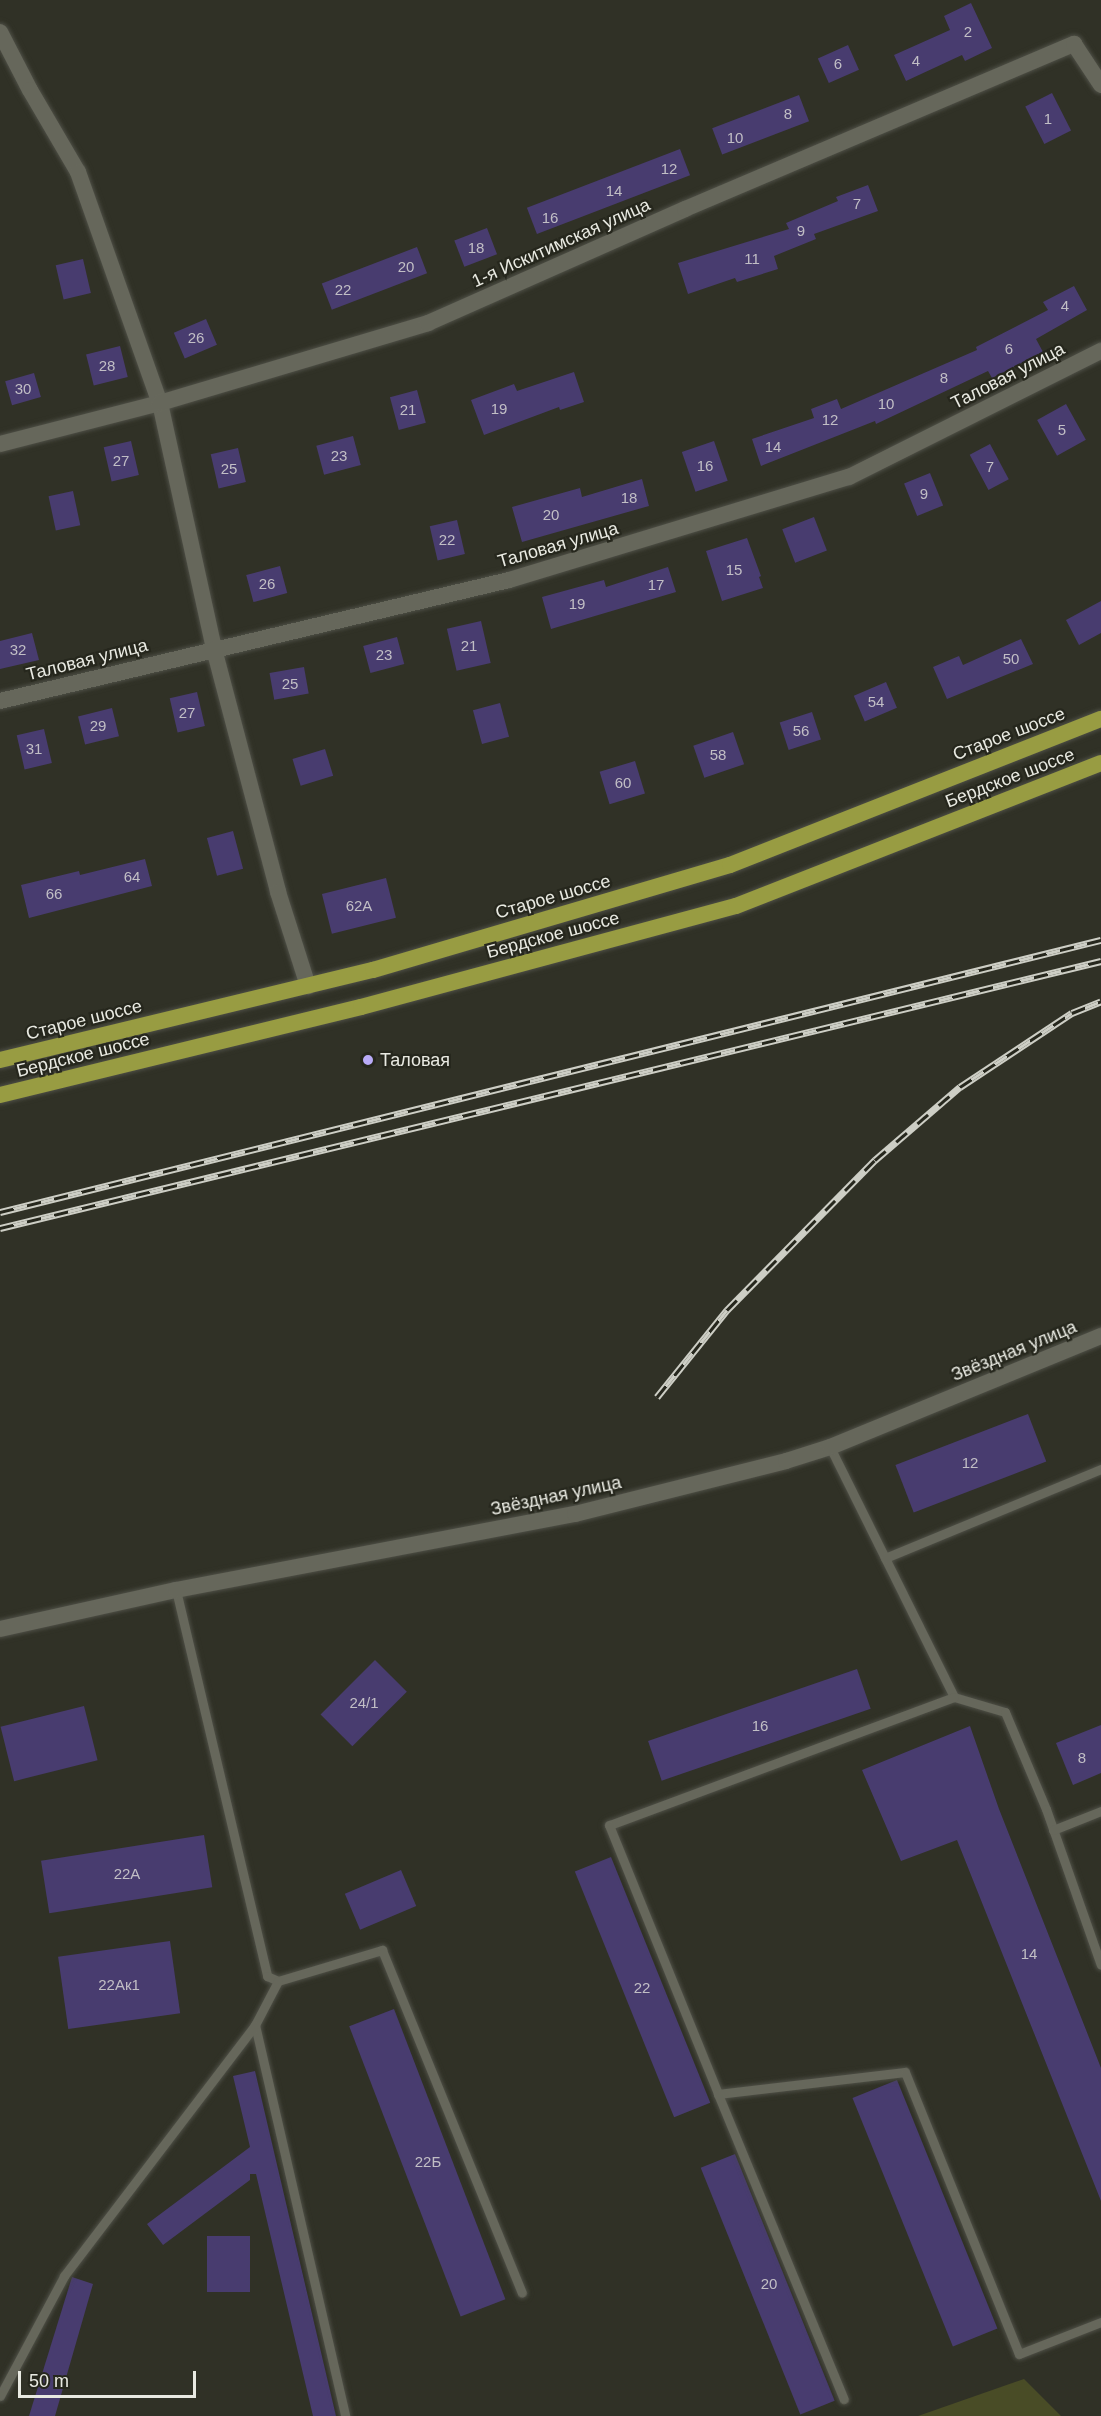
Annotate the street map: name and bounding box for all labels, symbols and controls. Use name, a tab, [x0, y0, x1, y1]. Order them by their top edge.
house number: 2	[964, 23, 972, 41]
house number: 4	[912, 52, 920, 70]
house number: 6	[834, 55, 842, 73]
house number: 8	[784, 105, 792, 123]
house number: 1	[1044, 110, 1052, 128]
house number: 10	[727, 129, 743, 147]
house number: 12	[661, 160, 677, 178]
house number: 14	[606, 182, 622, 200]
street label: 1-я Искитимская улица	[469, 194, 653, 292]
house number: 7	[853, 195, 861, 213]
house number: 16	[542, 209, 558, 227]
house number: 9	[797, 222, 805, 240]
house number: 18	[468, 239, 484, 257]
house number: 11	[744, 250, 760, 268]
house number: 20	[398, 258, 414, 276]
house number: 22	[335, 281, 351, 299]
house number: 4	[1061, 297, 1069, 315]
house number: 26	[188, 329, 204, 347]
street label: Таловая улица	[948, 338, 1068, 414]
house number: 6	[1005, 340, 1013, 358]
house number: 28	[99, 357, 115, 375]
house number: 8	[940, 369, 948, 387]
house number: 30	[15, 380, 31, 398]
house number: 10	[878, 395, 894, 413]
house number: 19	[491, 400, 507, 418]
house number: 21	[400, 401, 416, 419]
house number: 12	[822, 411, 838, 429]
house number: 5	[1058, 421, 1066, 439]
house number: 14	[765, 438, 781, 456]
house number: 23	[331, 447, 347, 465]
house number: 27	[113, 452, 129, 470]
house number: 16	[697, 457, 713, 475]
house number: 7	[986, 458, 994, 476]
house number: 25	[221, 460, 237, 478]
house number: 9	[920, 485, 928, 503]
house number: 18	[621, 489, 637, 507]
house number: 20	[543, 506, 559, 524]
street label: Таловая улица	[495, 517, 621, 573]
house number: 22	[439, 531, 455, 549]
house number: 15	[726, 561, 742, 579]
house number: 26	[259, 575, 275, 593]
house number: 17	[648, 576, 664, 594]
house number: 19	[569, 595, 585, 613]
street label: Таловая улица	[24, 634, 150, 686]
house number: 21	[461, 637, 477, 655]
house number: 32	[10, 641, 26, 659]
house number: 23	[376, 646, 392, 664]
house number: 50	[1003, 650, 1019, 668]
house number: 25	[282, 675, 298, 693]
house number: 54	[868, 693, 884, 711]
street label: Старое шоссе	[950, 703, 1068, 765]
house number: 27	[179, 704, 195, 722]
house number: 29	[90, 717, 106, 735]
house number: 56	[793, 722, 809, 740]
house number: 31	[26, 740, 42, 758]
street label: Бердское шоссе	[942, 743, 1078, 813]
house number: 58	[710, 746, 726, 764]
house number: 60	[615, 774, 631, 792]
house number: 64	[124, 868, 140, 886]
street label: Старое шоссе	[493, 870, 613, 924]
house number: 66	[46, 885, 62, 903]
house number: 62А	[346, 897, 372, 915]
street label: Бердское шоссе	[484, 907, 622, 963]
street label: Старое шоссе	[24, 995, 144, 1045]
street label: Бердское шоссе	[14, 1028, 152, 1082]
place label: Таловая	[380, 1049, 450, 1071]
marker: Таловая	[361, 1053, 375, 1067]
street label: Звёздная улица	[948, 1316, 1080, 1386]
house number: 12	[962, 1454, 978, 1472]
street label: Звёздная улица	[489, 1472, 623, 1520]
house number: 24/1	[349, 1694, 379, 1712]
house number: 16	[752, 1717, 768, 1735]
house number: 8	[1078, 1749, 1086, 1767]
house number: 22А	[114, 1865, 140, 1883]
house number: 14	[1021, 1945, 1037, 1963]
house number: 22Ак1	[98, 1976, 140, 1994]
house number: 22	[634, 1979, 650, 1997]
house number: 22Б	[415, 2153, 441, 2171]
house number: 20	[761, 2275, 777, 2293]
scale bar	[21, 2359, 200, 2397]
text: 50 m	[29, 2371, 69, 2391]

